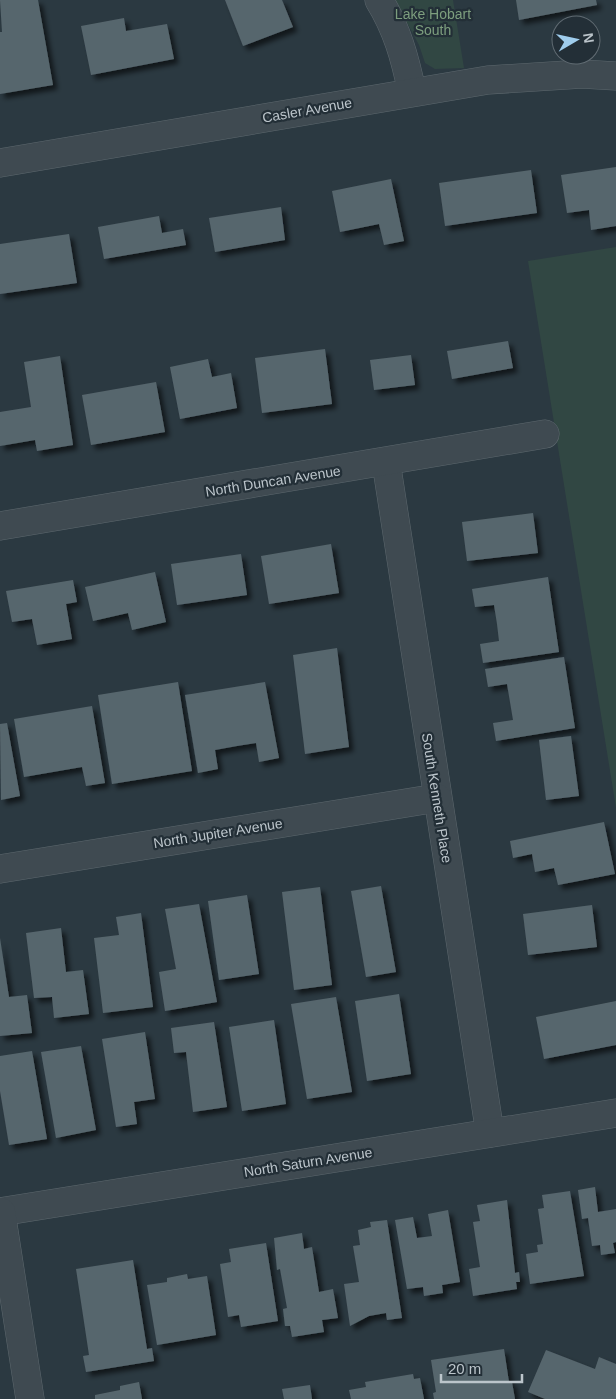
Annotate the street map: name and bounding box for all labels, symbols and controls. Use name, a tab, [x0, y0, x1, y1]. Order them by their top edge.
park label: Lake Hobart South	[395, 6, 471, 38]
north arrow	[551, 15, 601, 65]
text: N	[580, 32, 598, 44]
street label: Casler Avenue	[261, 94, 353, 126]
street label: North Duncan Avenue	[204, 462, 342, 500]
street label: South Kenneth Place	[419, 732, 455, 864]
street label: North Jupiter Avenue	[152, 815, 284, 851]
street label: North Saturn Avenue	[243, 1144, 374, 1180]
scale bar	[441, 1352, 522, 1384]
text: 20 m	[448, 1360, 481, 1377]

